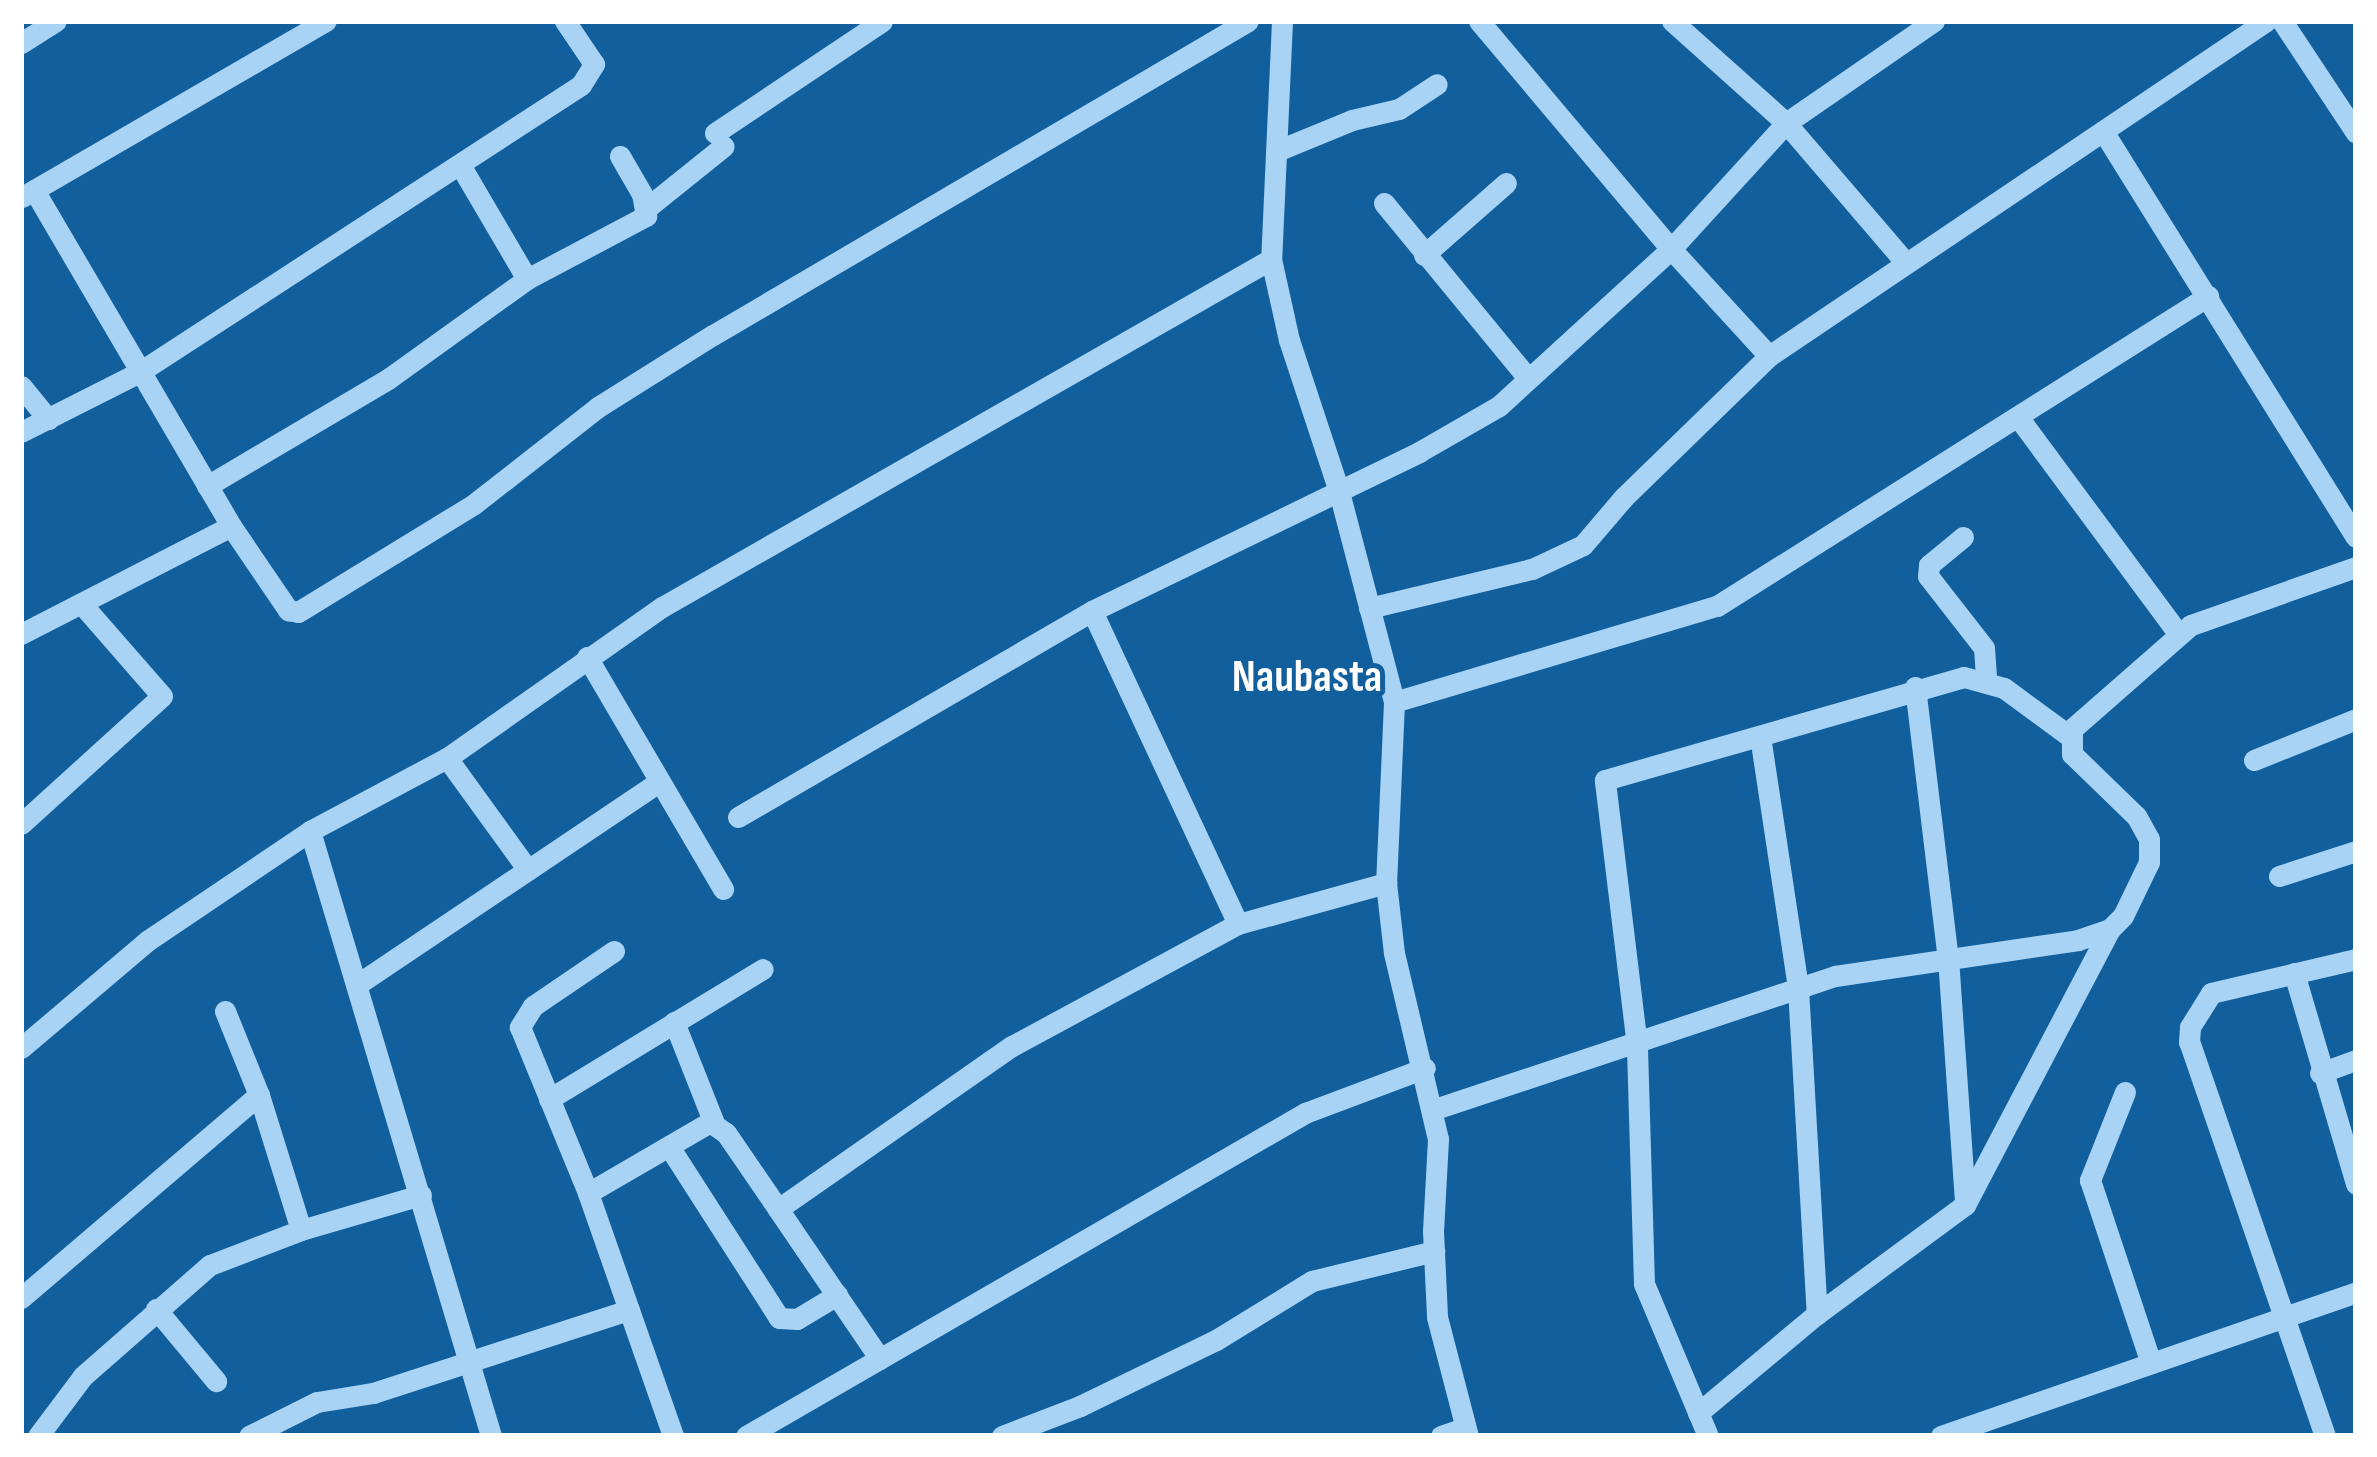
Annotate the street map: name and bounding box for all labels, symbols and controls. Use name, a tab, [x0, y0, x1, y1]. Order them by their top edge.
district label: Naubasta	[1232, 651, 1382, 705]

